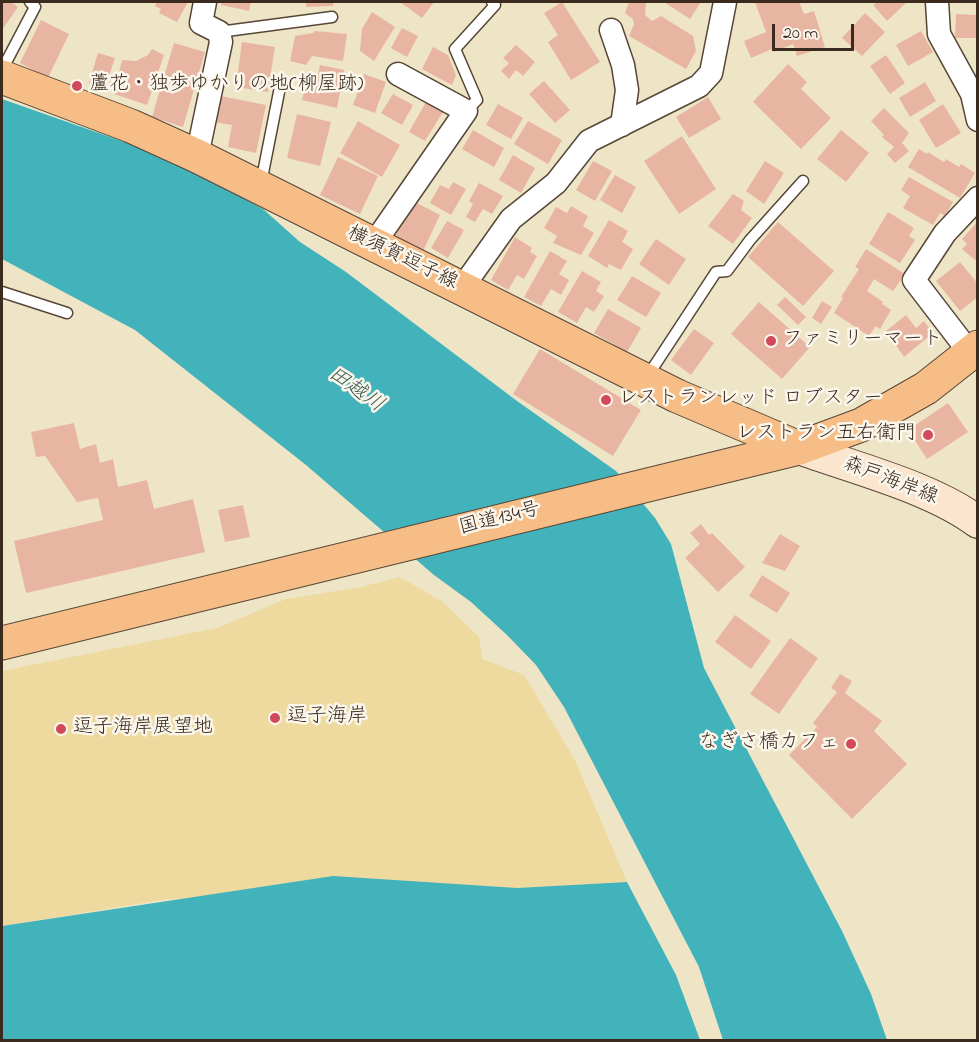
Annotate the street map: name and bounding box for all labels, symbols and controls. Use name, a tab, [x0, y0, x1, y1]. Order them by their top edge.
scale bar	[775, 12, 858, 50]
text: 20 m	[783, 21, 818, 47]
place label: 蘆花・独歩ゆかりの地(柳屋跡)	[89, 74, 363, 98]
marker: 蘆花・独歩ゆかりの地(柳屋跡)	[70, 79, 84, 93]
street label: 横須賀逗子線	[343, 222, 461, 296]
place label: ファミリーマート	[783, 329, 943, 353]
marker: ファミリーマート	[764, 334, 778, 348]
water label: 田越川	[322, 363, 388, 419]
place label: レストランレッド ロブスター	[618, 388, 883, 412]
marker: レストランレッド ロブスター	[599, 393, 613, 407]
place label: レストラン五右衛門	[736, 423, 916, 447]
marker: レストラン五右衛門	[921, 428, 935, 442]
street label: 森戸海岸線	[839, 453, 941, 511]
street label: 国道134号	[457, 498, 543, 542]
place label: 逗子海岸	[287, 706, 367, 730]
marker: 逗子海岸	[268, 711, 282, 725]
place label: 逗子海岸展望地	[73, 717, 213, 741]
marker: 逗子海岸展望地	[54, 722, 68, 736]
place label: なぎさ橋カフェ	[699, 732, 839, 756]
marker: なぎさ橋カフェ	[844, 737, 858, 751]

